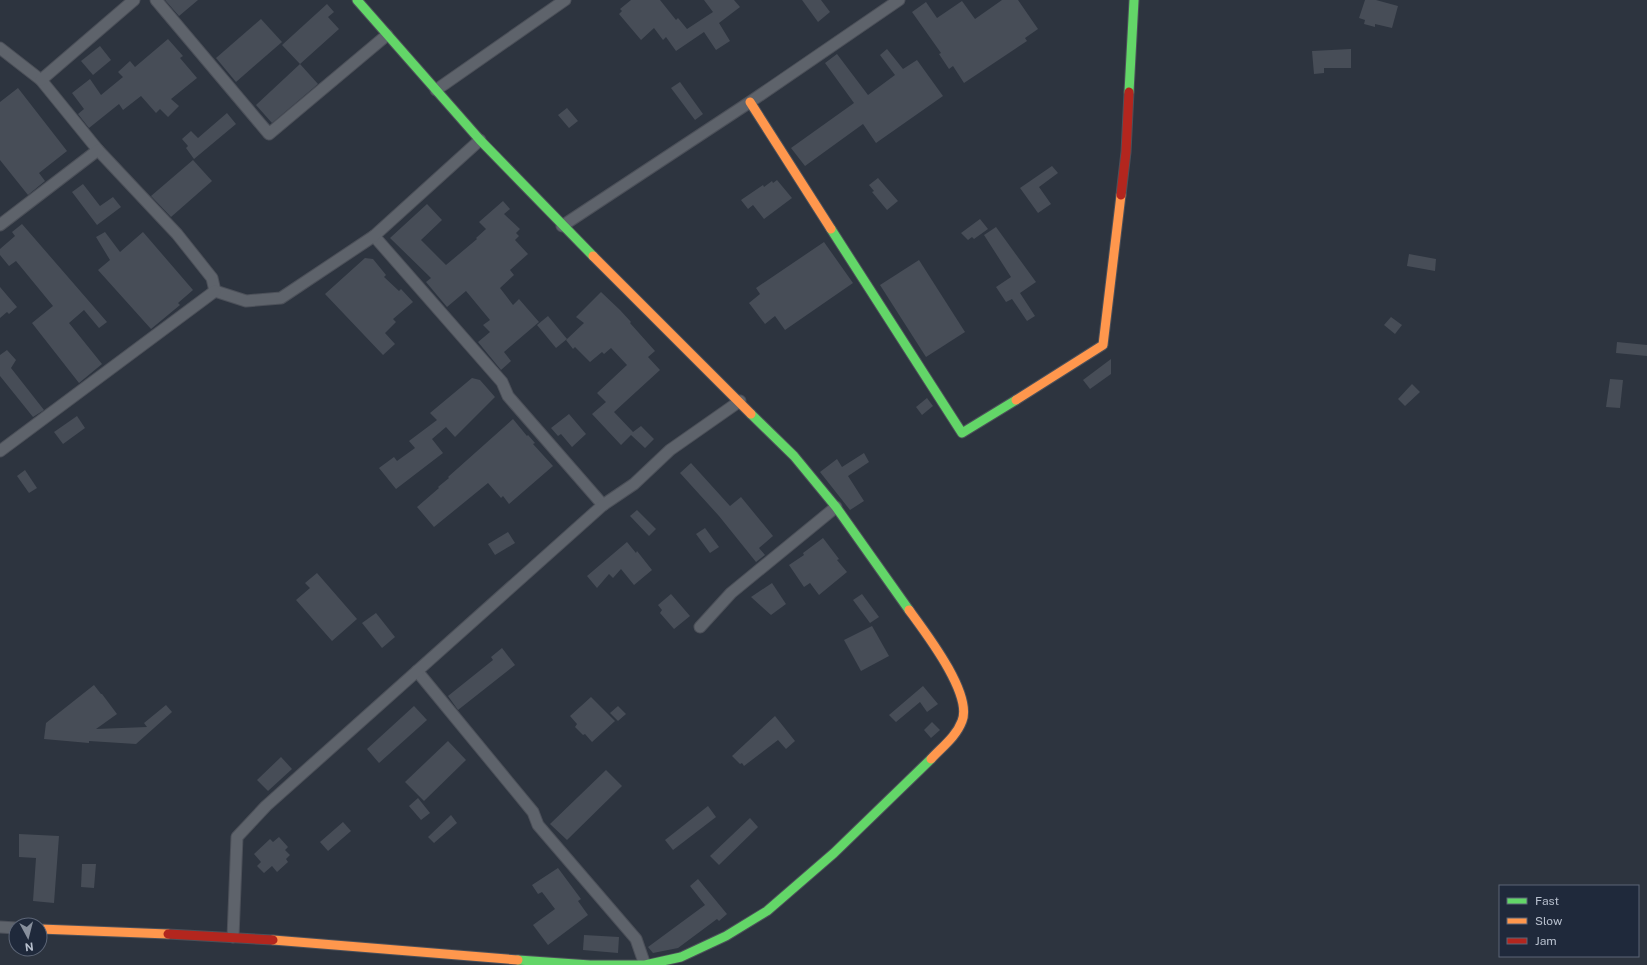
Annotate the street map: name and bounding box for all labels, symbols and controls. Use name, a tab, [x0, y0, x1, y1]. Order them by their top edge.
legend	[1499, 885, 1639, 957]
text: Fast	[1535, 894, 1560, 908]
text: Slow	[1535, 914, 1563, 928]
north arrow	[8, 917, 48, 957]
text: Jam	[1535, 934, 1557, 948]
text: N	[24, 940, 34, 953]

